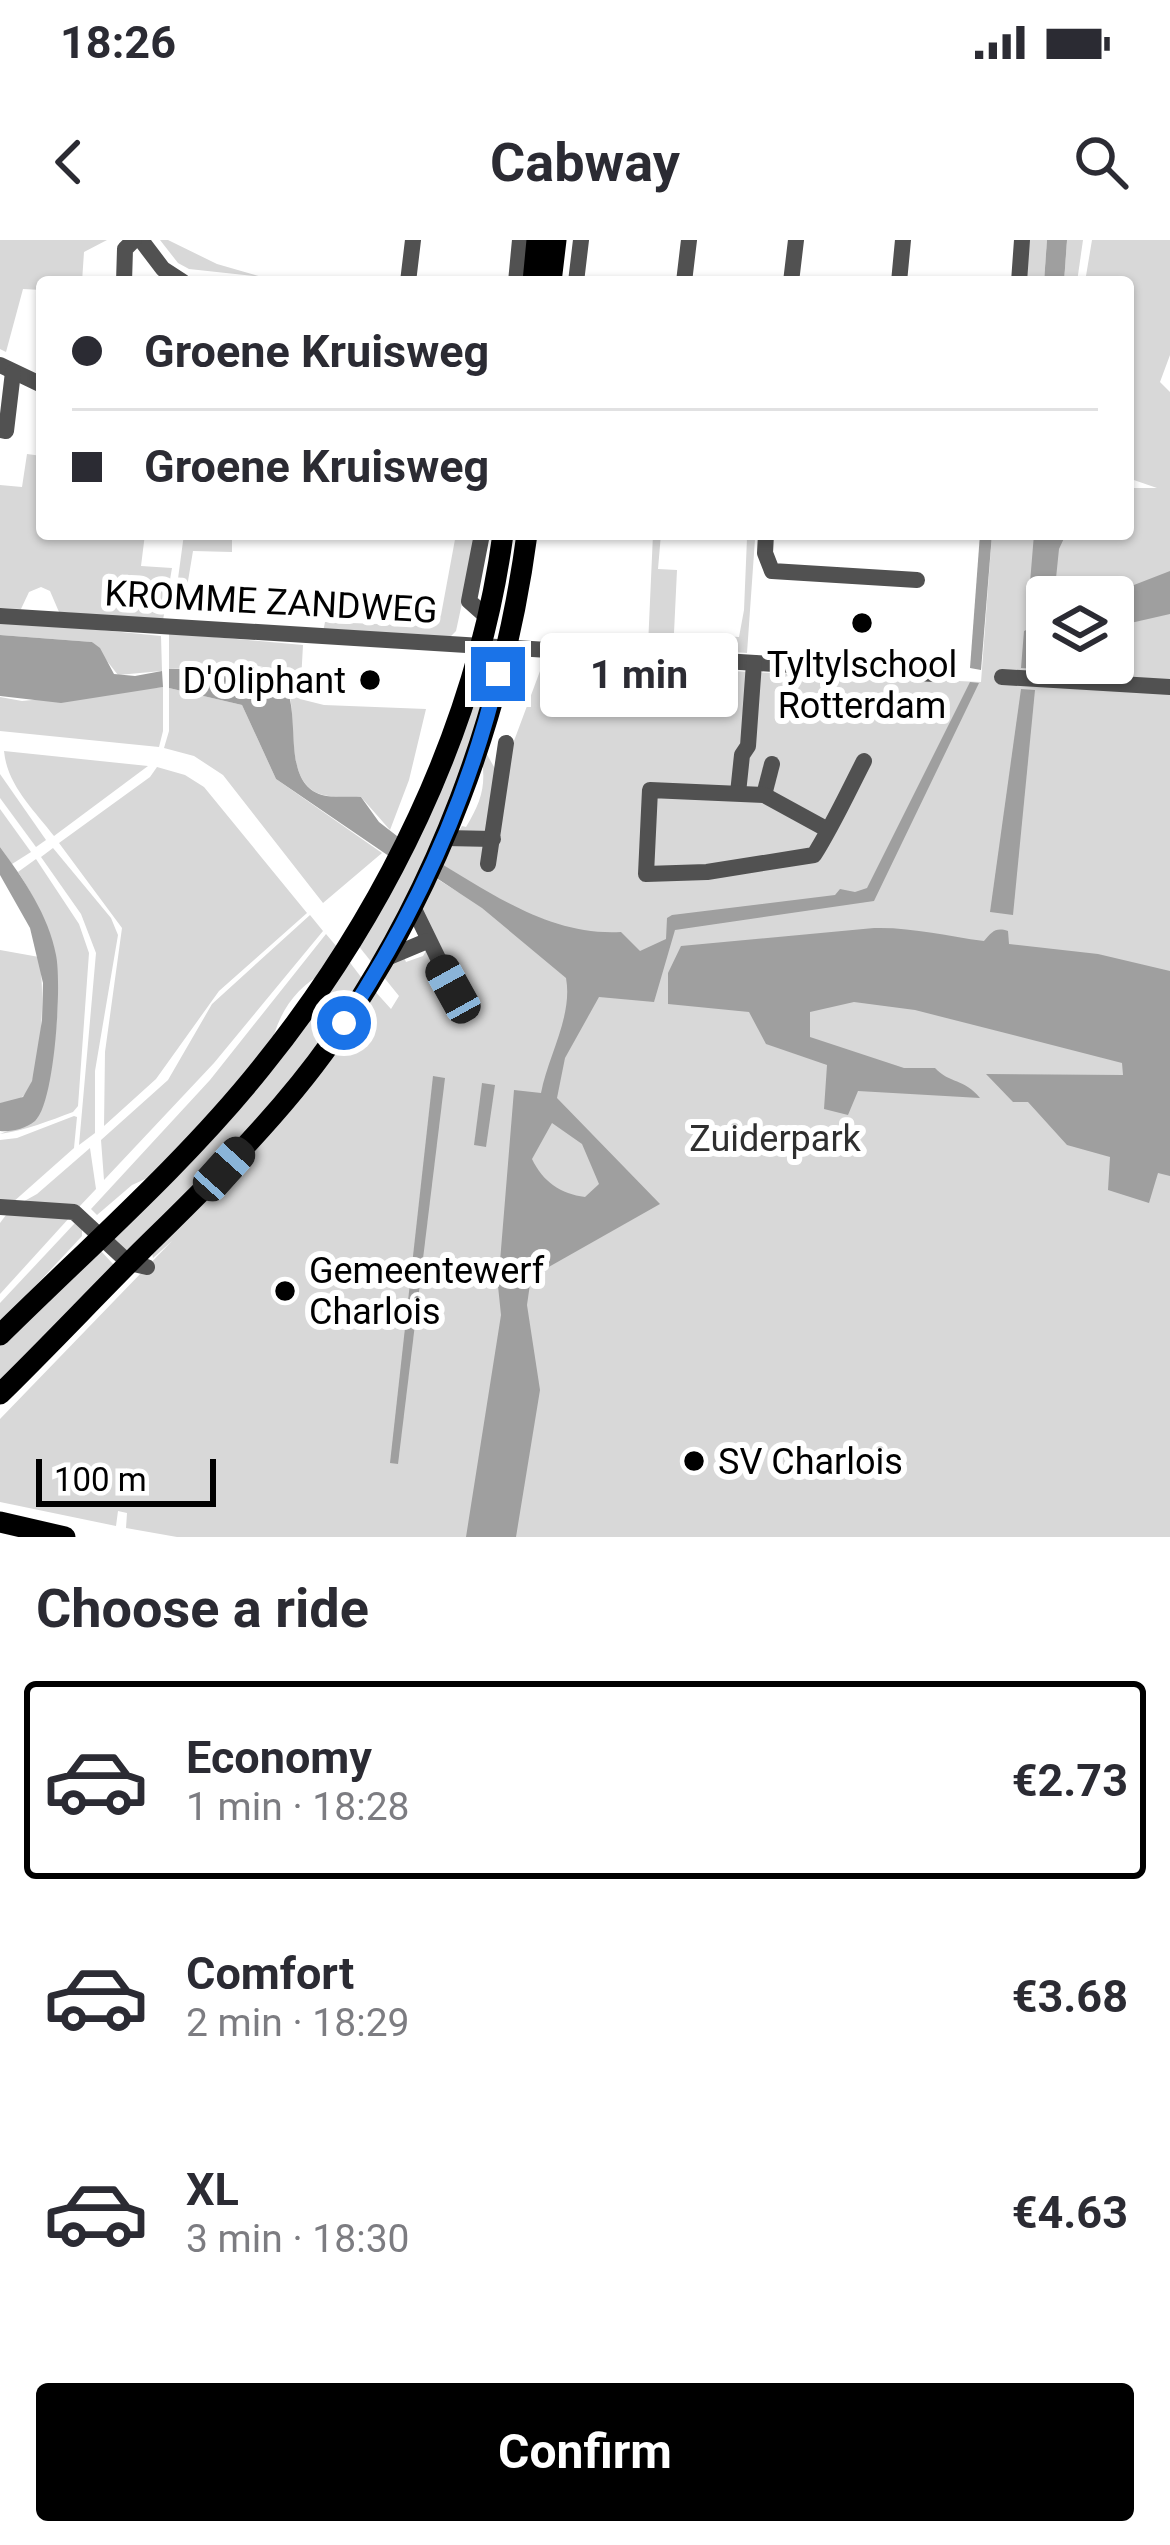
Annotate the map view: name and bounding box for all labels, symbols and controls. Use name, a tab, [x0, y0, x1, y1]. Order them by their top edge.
text: 18:26	[60, 16, 176, 69]
icon: back	[36, 129, 102, 195]
icon: search	[1068, 129, 1134, 195]
text: Cabway	[490, 131, 680, 194]
text: Groene Kruisweg	[144, 325, 489, 378]
text: Groene Kruisweg	[144, 440, 489, 493]
street label: KROMME ZANDWEG	[103, 572, 438, 632]
map controls	[1026, 576, 1134, 684]
button: layers	[1026, 576, 1134, 684]
marker: Tyltylschool Rotterdam	[849, 610, 875, 636]
callout: 1 min	[540, 632, 738, 716]
place label: Tyltylschool Rotterdam	[767, 644, 957, 727]
route end	[471, 647, 525, 701]
text: 1 min	[590, 652, 688, 698]
place label: D'Oliphant	[183, 660, 346, 702]
marker: D'Oliphant	[357, 667, 383, 693]
car	[420, 949, 486, 1029]
route start	[317, 996, 371, 1050]
park label: Zuiderpark	[689, 1118, 862, 1160]
car	[187, 1130, 261, 1208]
place label: Gemeentewerf Charlois	[309, 1250, 545, 1333]
marker: Gemeentewerf Charlois	[272, 1278, 298, 1304]
place label: SV Charlois	[718, 1441, 903, 1483]
marker: SV Charlois	[681, 1448, 707, 1474]
scale bar	[36, 1453, 216, 1506]
text: 100 m	[54, 1460, 147, 1499]
text: Choose a ride	[36, 1577, 369, 1640]
icon: car	[42, 1726, 150, 1834]
text: Economy	[186, 1731, 372, 1784]
text: €2.73	[1012, 1754, 1128, 1807]
text: 1 min · 18:28	[186, 1784, 409, 1830]
icon: car	[42, 1942, 150, 2050]
text: Comfort	[186, 1947, 354, 2000]
text: €3.68	[1012, 1970, 1128, 2023]
text: 2 min · 18:29	[186, 2000, 409, 2046]
icon: car	[42, 2158, 150, 2266]
text: XL	[186, 2163, 239, 2216]
text: €4.63	[1012, 2186, 1128, 2239]
text: 3 min · 18:30	[186, 2216, 409, 2262]
button: Confirm	[36, 2383, 1134, 2521]

